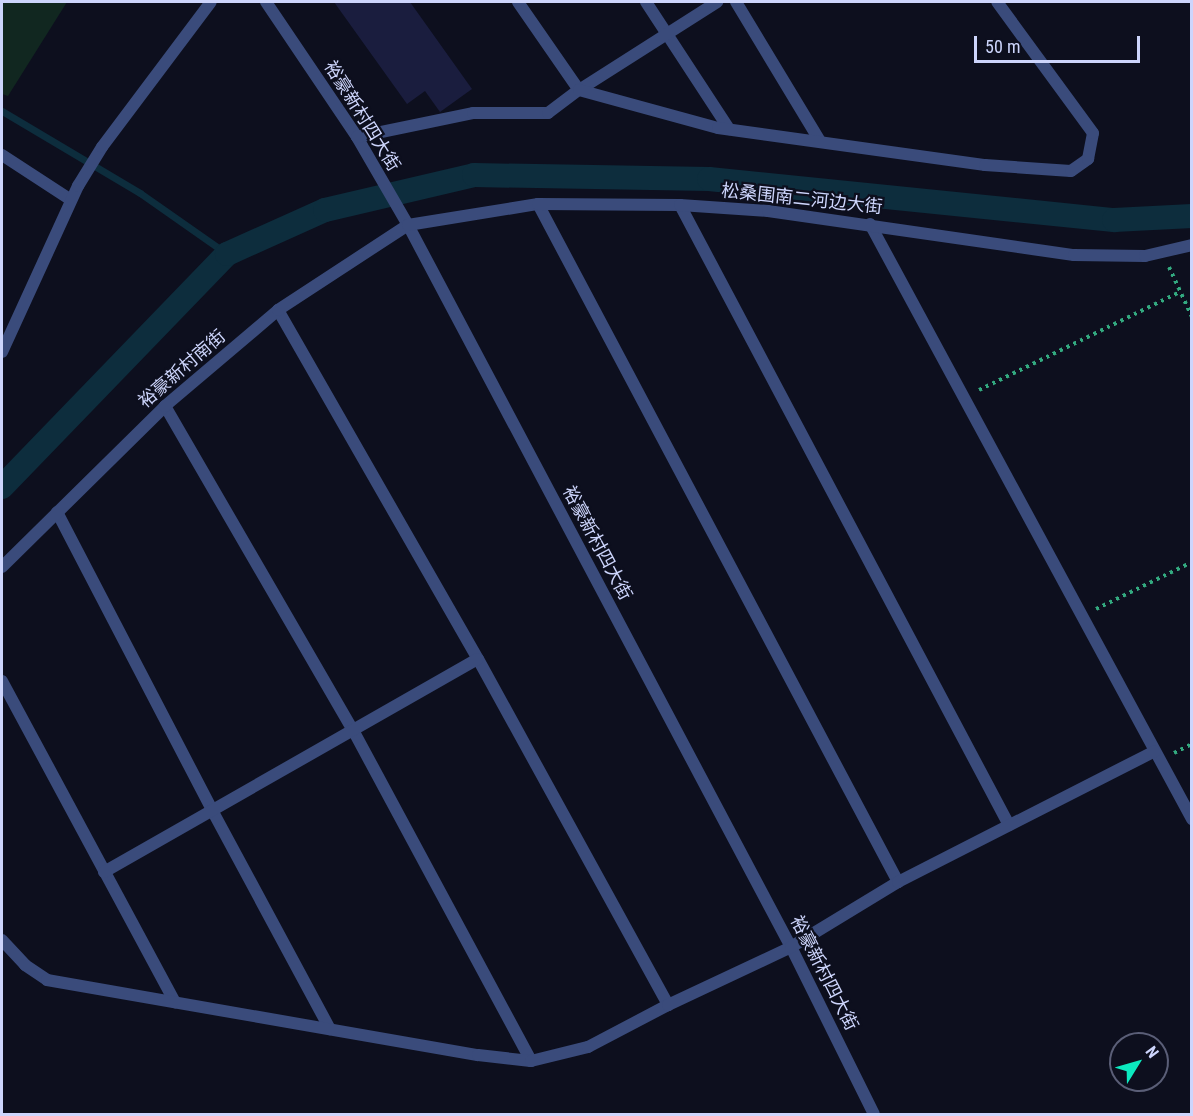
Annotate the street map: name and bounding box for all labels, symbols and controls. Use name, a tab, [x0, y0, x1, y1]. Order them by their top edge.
scale bar	[977, 24, 1144, 62]
text: 50 m	[985, 36, 1020, 57]
street label: 裕豪新村四大街	[319, 57, 405, 175]
street label: 松桑围南二河边大街	[720, 180, 884, 218]
street label: 裕豪新村南街	[134, 325, 230, 413]
street label: 裕豪新村四大街	[558, 482, 636, 604]
street label: 裕豪新村四大街	[786, 912, 862, 1034]
north arrow	[1109, 1032, 1169, 1092]
text: N	[1142, 1042, 1163, 1062]

